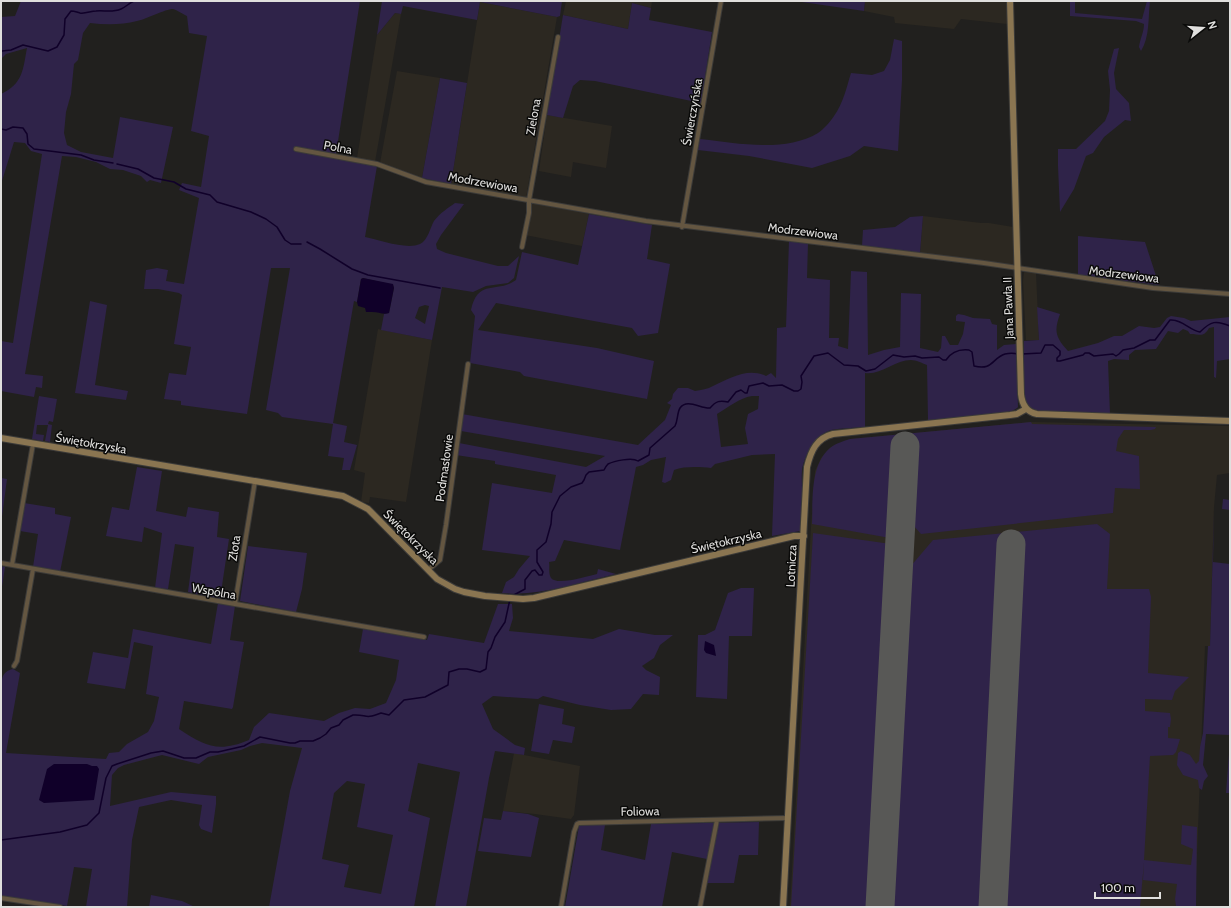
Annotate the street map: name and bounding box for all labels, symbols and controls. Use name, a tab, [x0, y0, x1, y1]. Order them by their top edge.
north arrow	[1183, 8, 1223, 48]
text: N	[1205, 19, 1220, 31]
street label: Świerczyńska	[679, 77, 705, 147]
street label: Zielona	[522, 97, 544, 137]
street label: Polna	[323, 137, 354, 157]
street label: Modrzewiowa	[447, 168, 519, 196]
street label: Modrzewiowa	[767, 219, 839, 243]
street label: Modrzewiowa	[1088, 262, 1160, 286]
street label: Jana Pawła II	[999, 277, 1017, 340]
street label: Świętokrzyska	[54, 429, 128, 457]
street label: Podmasłowie	[432, 433, 456, 503]
street label: Świętokrzyska	[380, 506, 442, 568]
street label: Świętokrzyska	[689, 526, 763, 556]
street label: Złota	[225, 534, 243, 562]
street label: Lotnicza	[782, 544, 800, 588]
street label: Wspólna	[191, 580, 237, 602]
street label: Foliowa	[621, 803, 660, 819]
scale bar	[1095, 874, 1160, 900]
text: 100 m	[1101, 880, 1135, 895]

